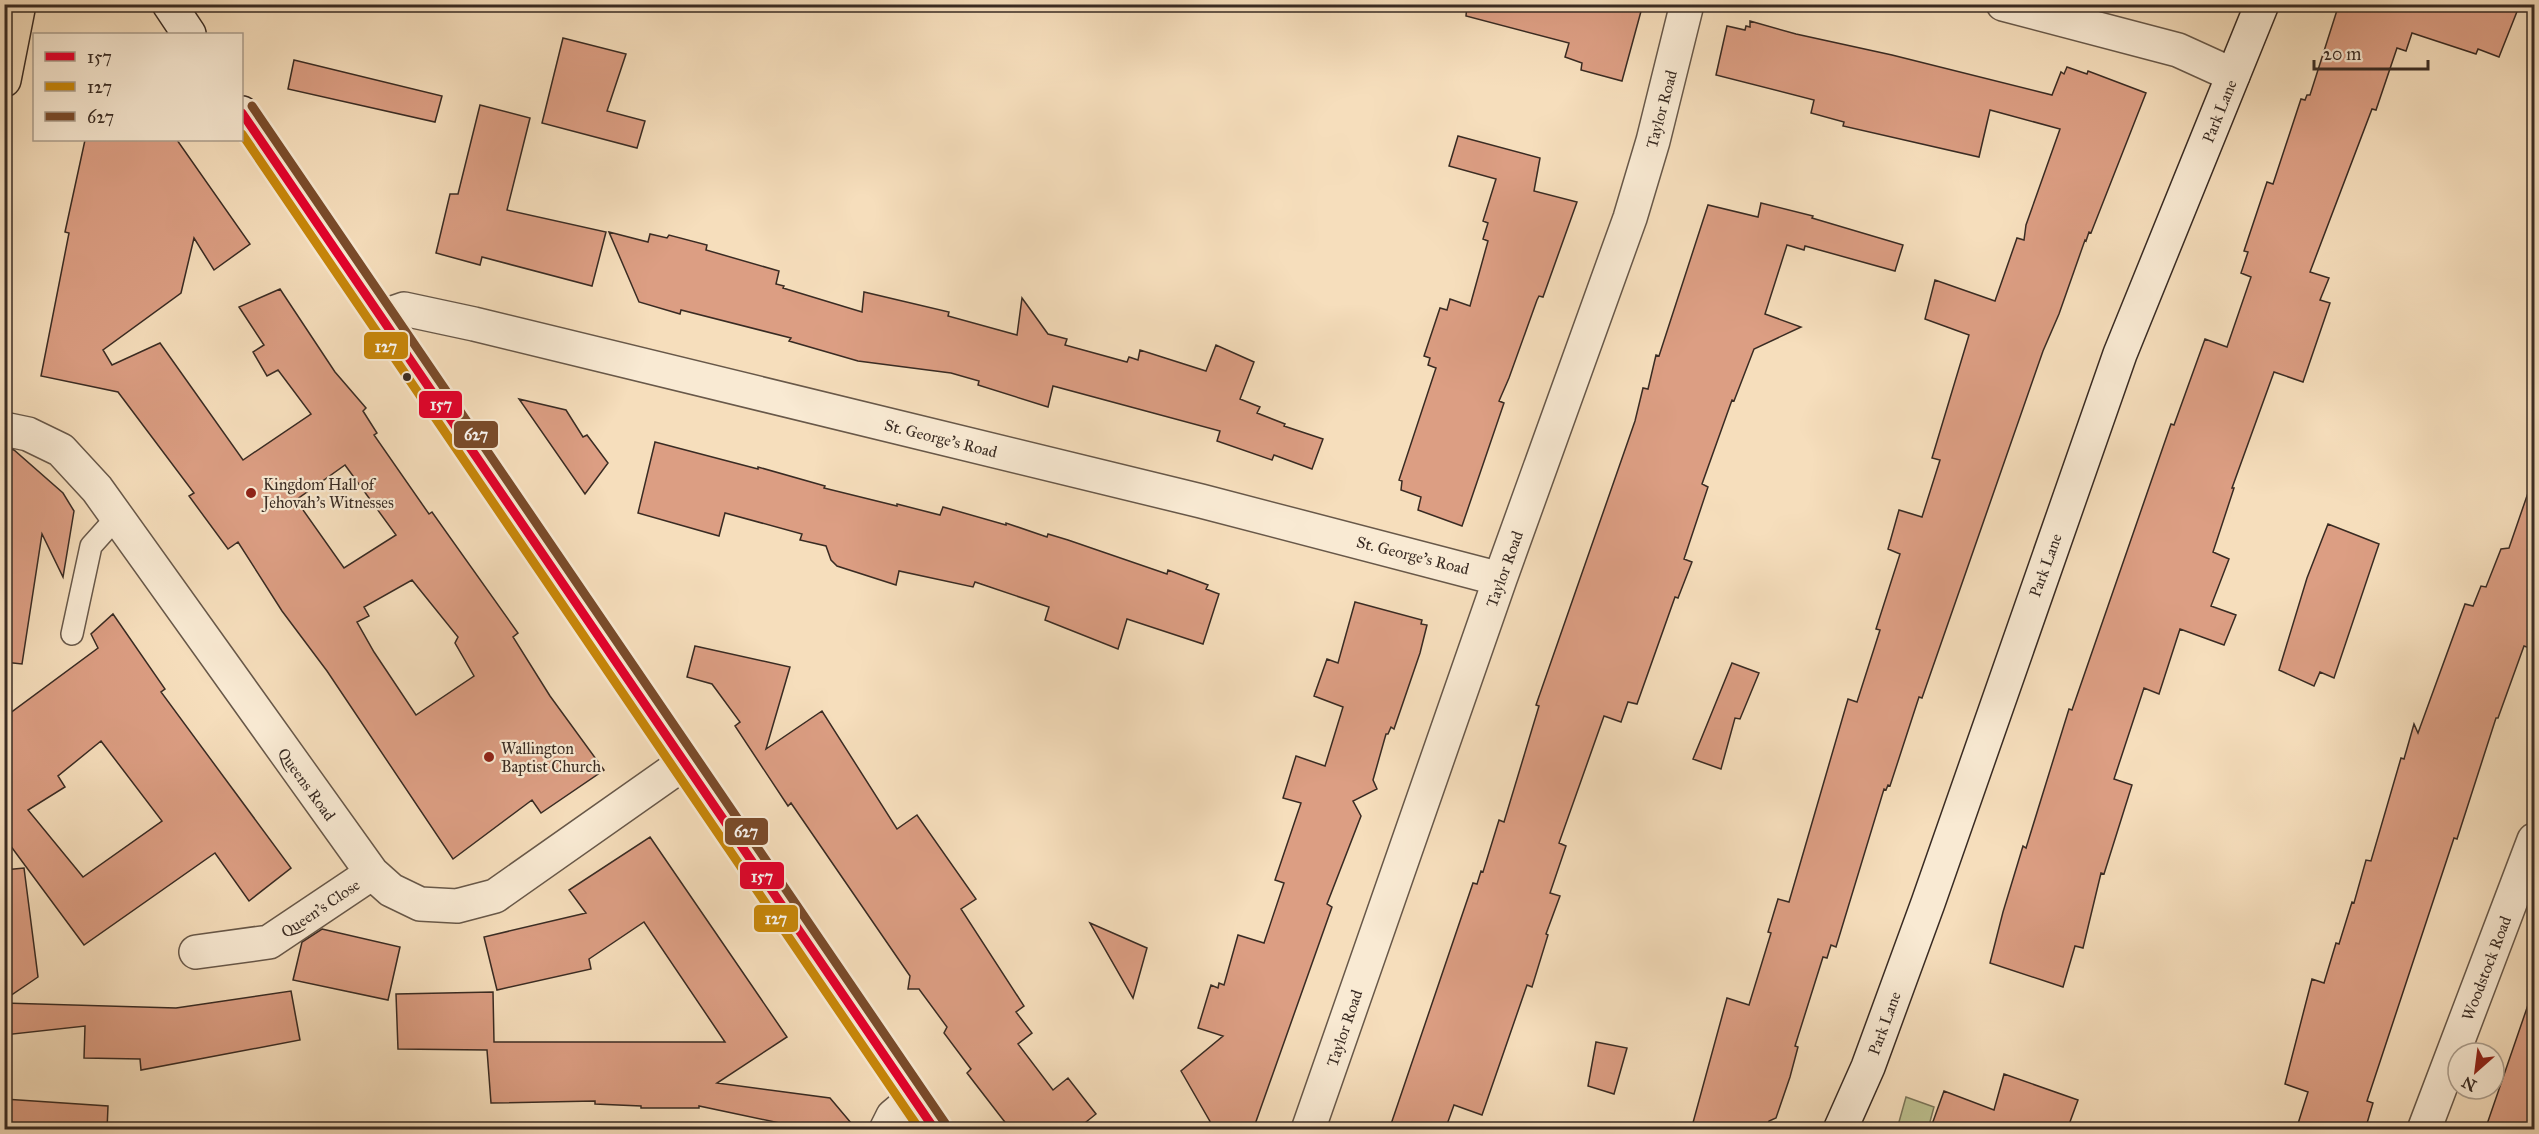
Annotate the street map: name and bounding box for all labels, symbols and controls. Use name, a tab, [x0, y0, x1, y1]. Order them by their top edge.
legend	[33, 33, 243, 141]
scale bar	[2314, 33, 2428, 71]
text: 20 m	[2323, 43, 2361, 65]
text: 157	[87, 46, 112, 68]
street label: Taylor Road	[1642, 68, 1681, 150]
text: 127	[87, 76, 112, 98]
street label: Park Lane	[2198, 77, 2241, 145]
text: 627	[87, 106, 114, 128]
line badge: 127	[363, 331, 409, 360]
text: 127	[375, 337, 398, 356]
unlabelled marker	[401, 371, 413, 383]
line badge: 157	[418, 390, 463, 419]
text: 157	[430, 395, 453, 414]
street label: St. George's Road	[882, 415, 999, 463]
line badge: 627	[453, 420, 499, 449]
text: 627	[464, 425, 489, 444]
place label: Kingdom Hall of Jehovah's Witnesses	[261, 475, 394, 513]
marker: Kingdom Hall of Jehovah's Witnesses	[244, 486, 258, 500]
street label: Taylor Road	[1482, 528, 1527, 610]
street label: Park Lane	[2025, 530, 2066, 600]
street label: St. George's Road	[1354, 532, 1471, 580]
place label: Wallington Baptist Church	[501, 739, 601, 776]
street label: Queens Road	[274, 744, 339, 824]
marker: Wallington Baptist Church	[482, 750, 496, 764]
line badge: 627	[724, 817, 769, 846]
text: 627	[734, 822, 759, 841]
line badge: 157	[739, 861, 785, 890]
text: 157	[751, 867, 774, 886]
street label: Queen's Close	[277, 875, 364, 942]
line badge: 127	[753, 904, 799, 933]
text: 127	[765, 909, 788, 928]
street label: Woodstock Road	[2458, 913, 2515, 1023]
street label: Taylor Road	[1322, 987, 1366, 1069]
street label: Park Lane	[1864, 988, 1905, 1058]
north arrow	[2446, 1041, 2506, 1101]
text: N	[2458, 1072, 2480, 1095]

